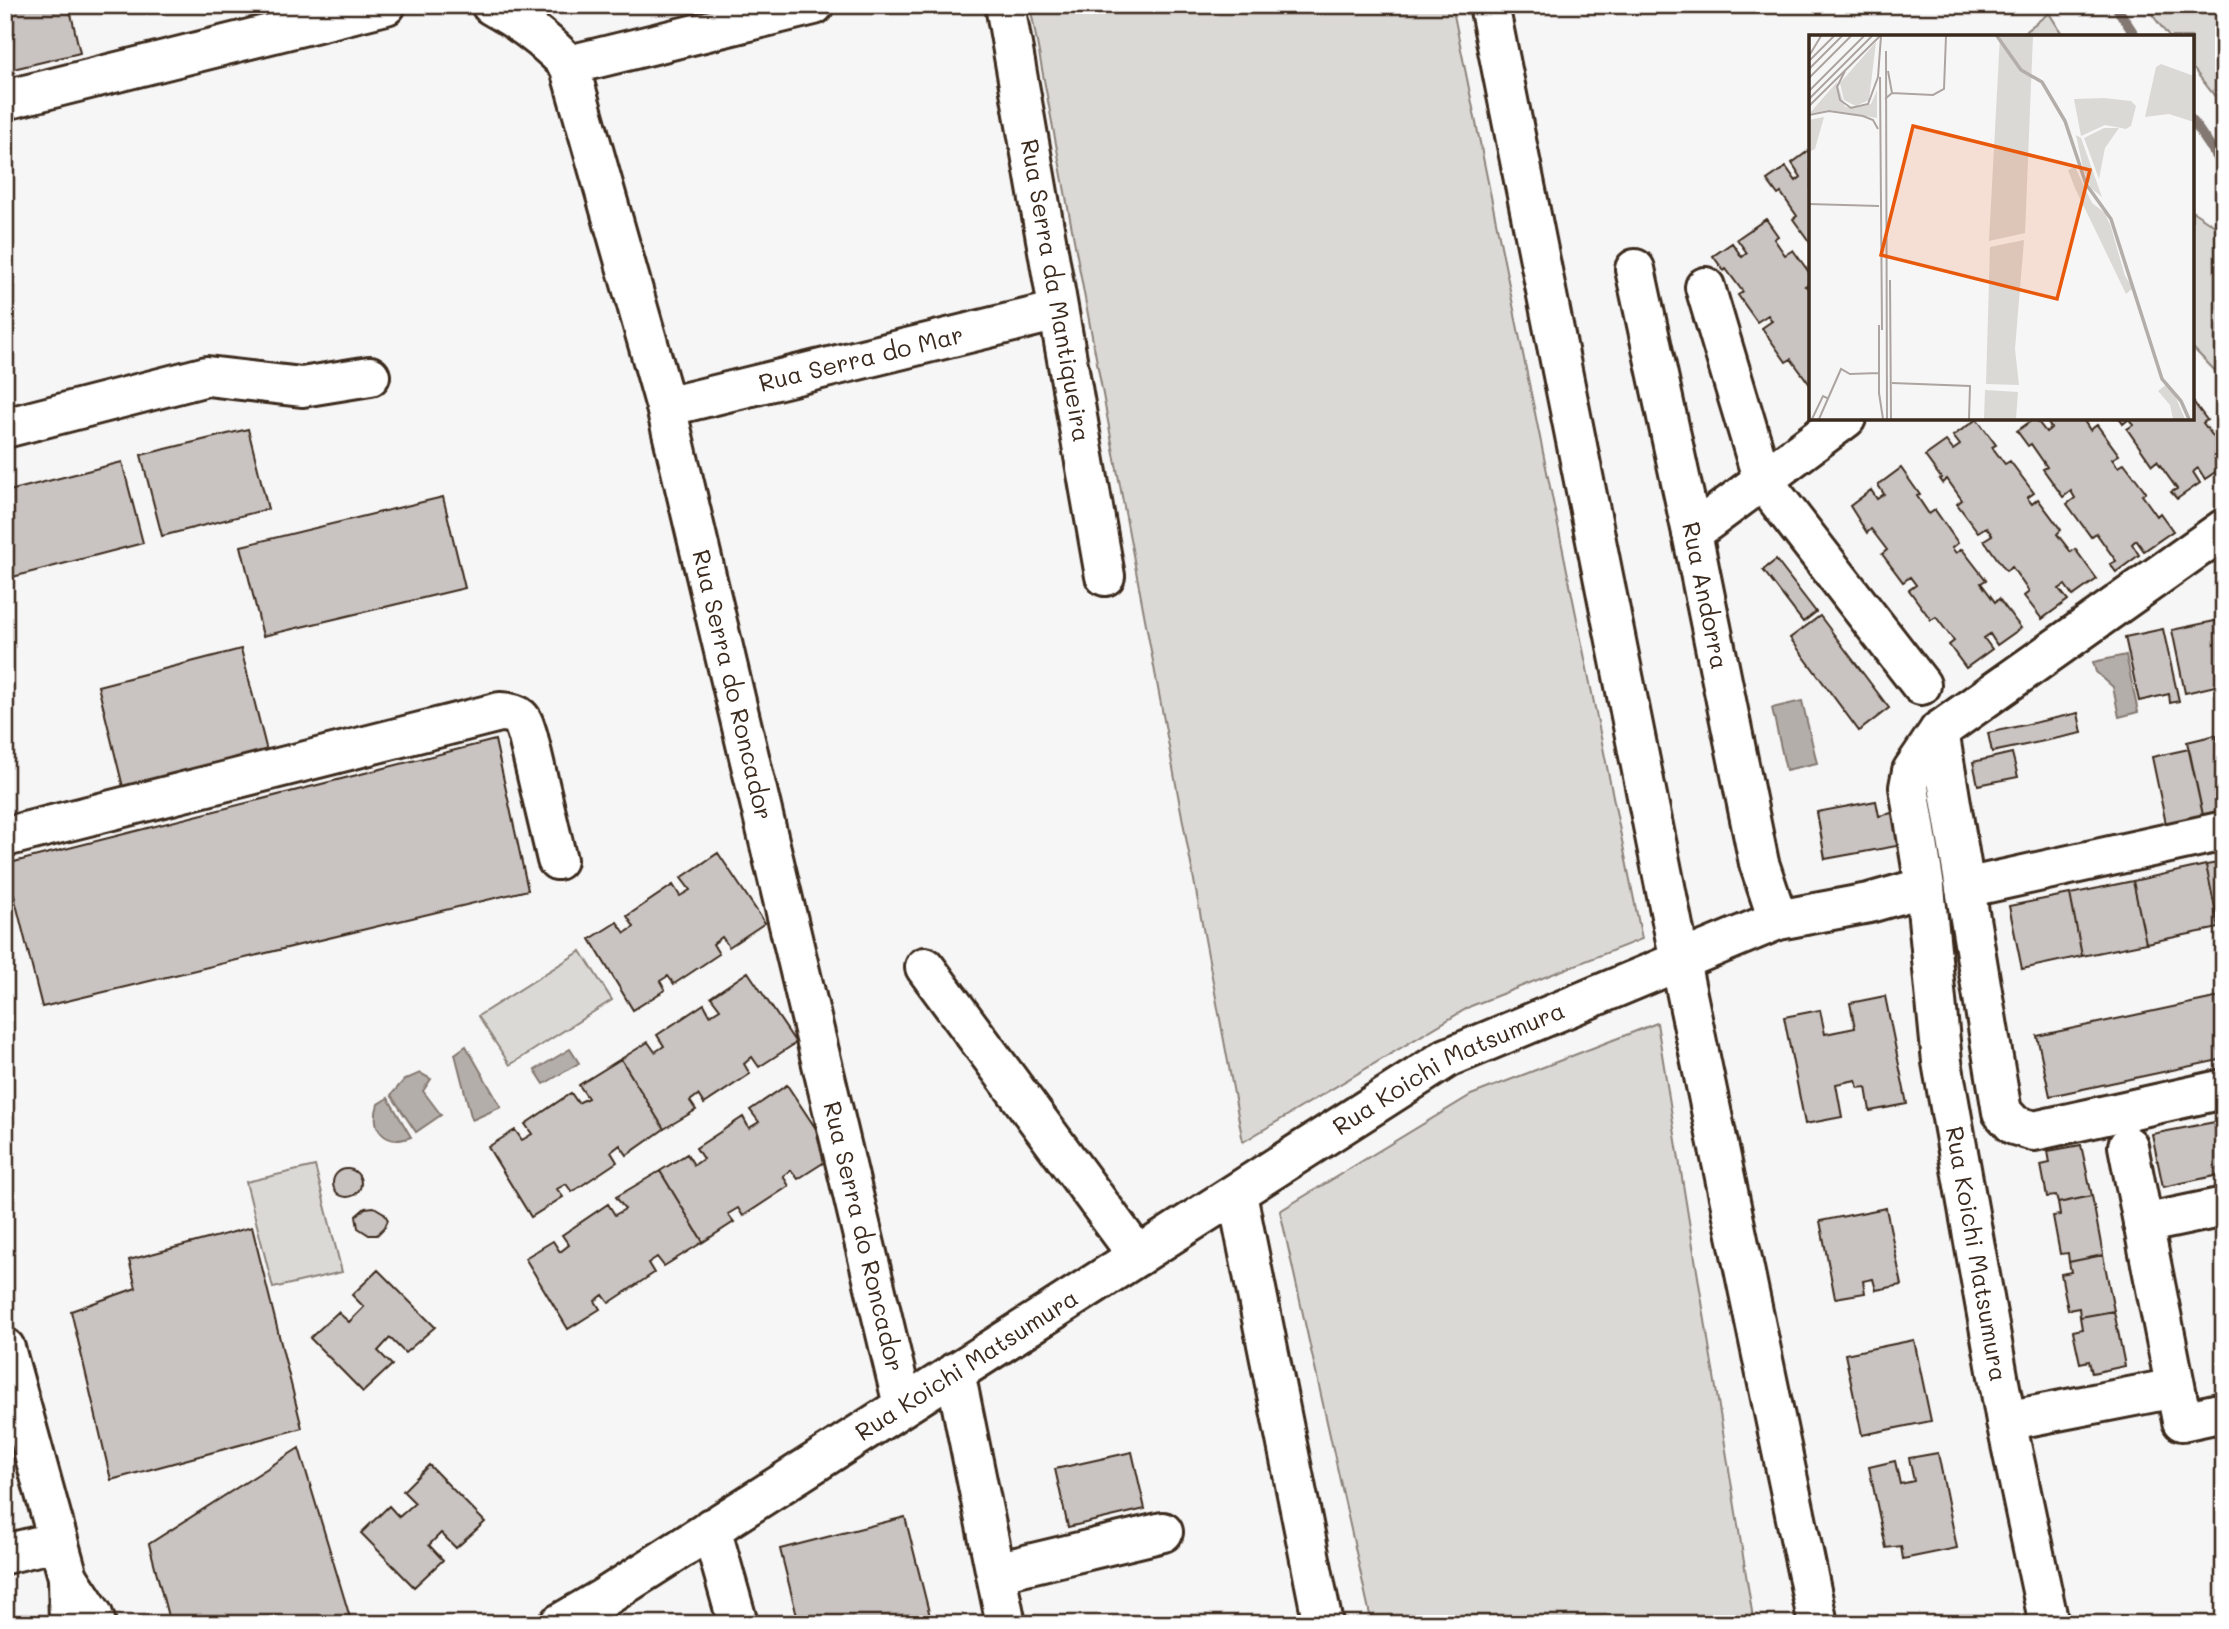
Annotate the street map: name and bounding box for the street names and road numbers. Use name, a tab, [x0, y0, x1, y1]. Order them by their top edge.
street label: Rua Serra da Mantiqueira	[1015, 136, 1098, 444]
street label: Rua Serra do Mar	[755, 318, 966, 398]
street label: Rua Andorra	[1676, 519, 1736, 672]
street label: Rua Serra do Roncador	[686, 546, 781, 823]
street label: Rua Koichi Matsumura	[1326, 994, 1569, 1141]
street label: Rua Serra do Roncador	[817, 1098, 912, 1375]
street label: Rua Koichi Matsumura	[1940, 1124, 2015, 1384]
street label: Rua Koichi Matsumura	[849, 1281, 1083, 1447]

